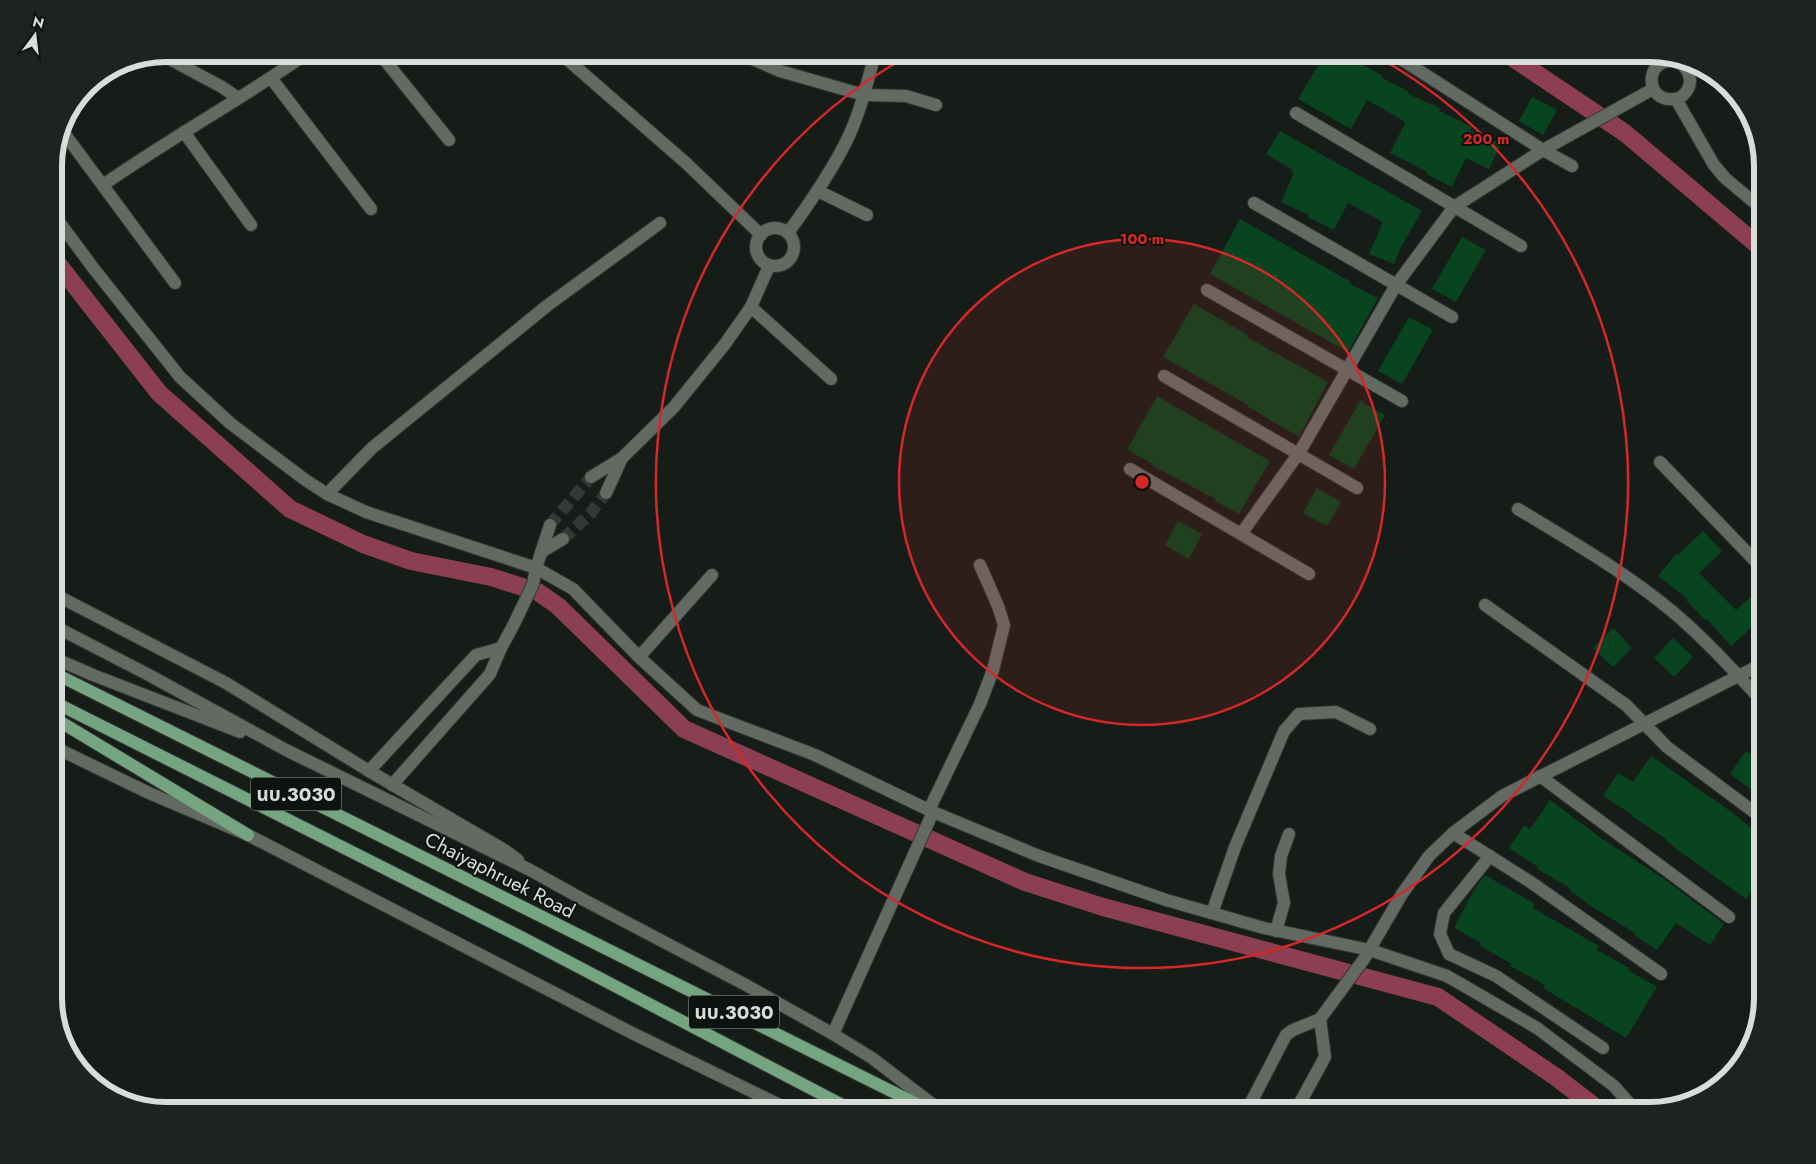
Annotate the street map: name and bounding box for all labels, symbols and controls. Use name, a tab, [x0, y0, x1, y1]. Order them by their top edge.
north arrow	[10, 10, 60, 60]
text: N	[30, 11, 46, 34]
text: 200 m	[1463, 128, 1509, 150]
text: 100 m	[1120, 228, 1164, 250]
centre of rings	[1133, 473, 1151, 491]
road number: นบ.3030	[251, 778, 341, 811]
street label: Chaiyaphruek Road	[420, 825, 580, 926]
road number: นบ.3030	[689, 996, 779, 1028]

